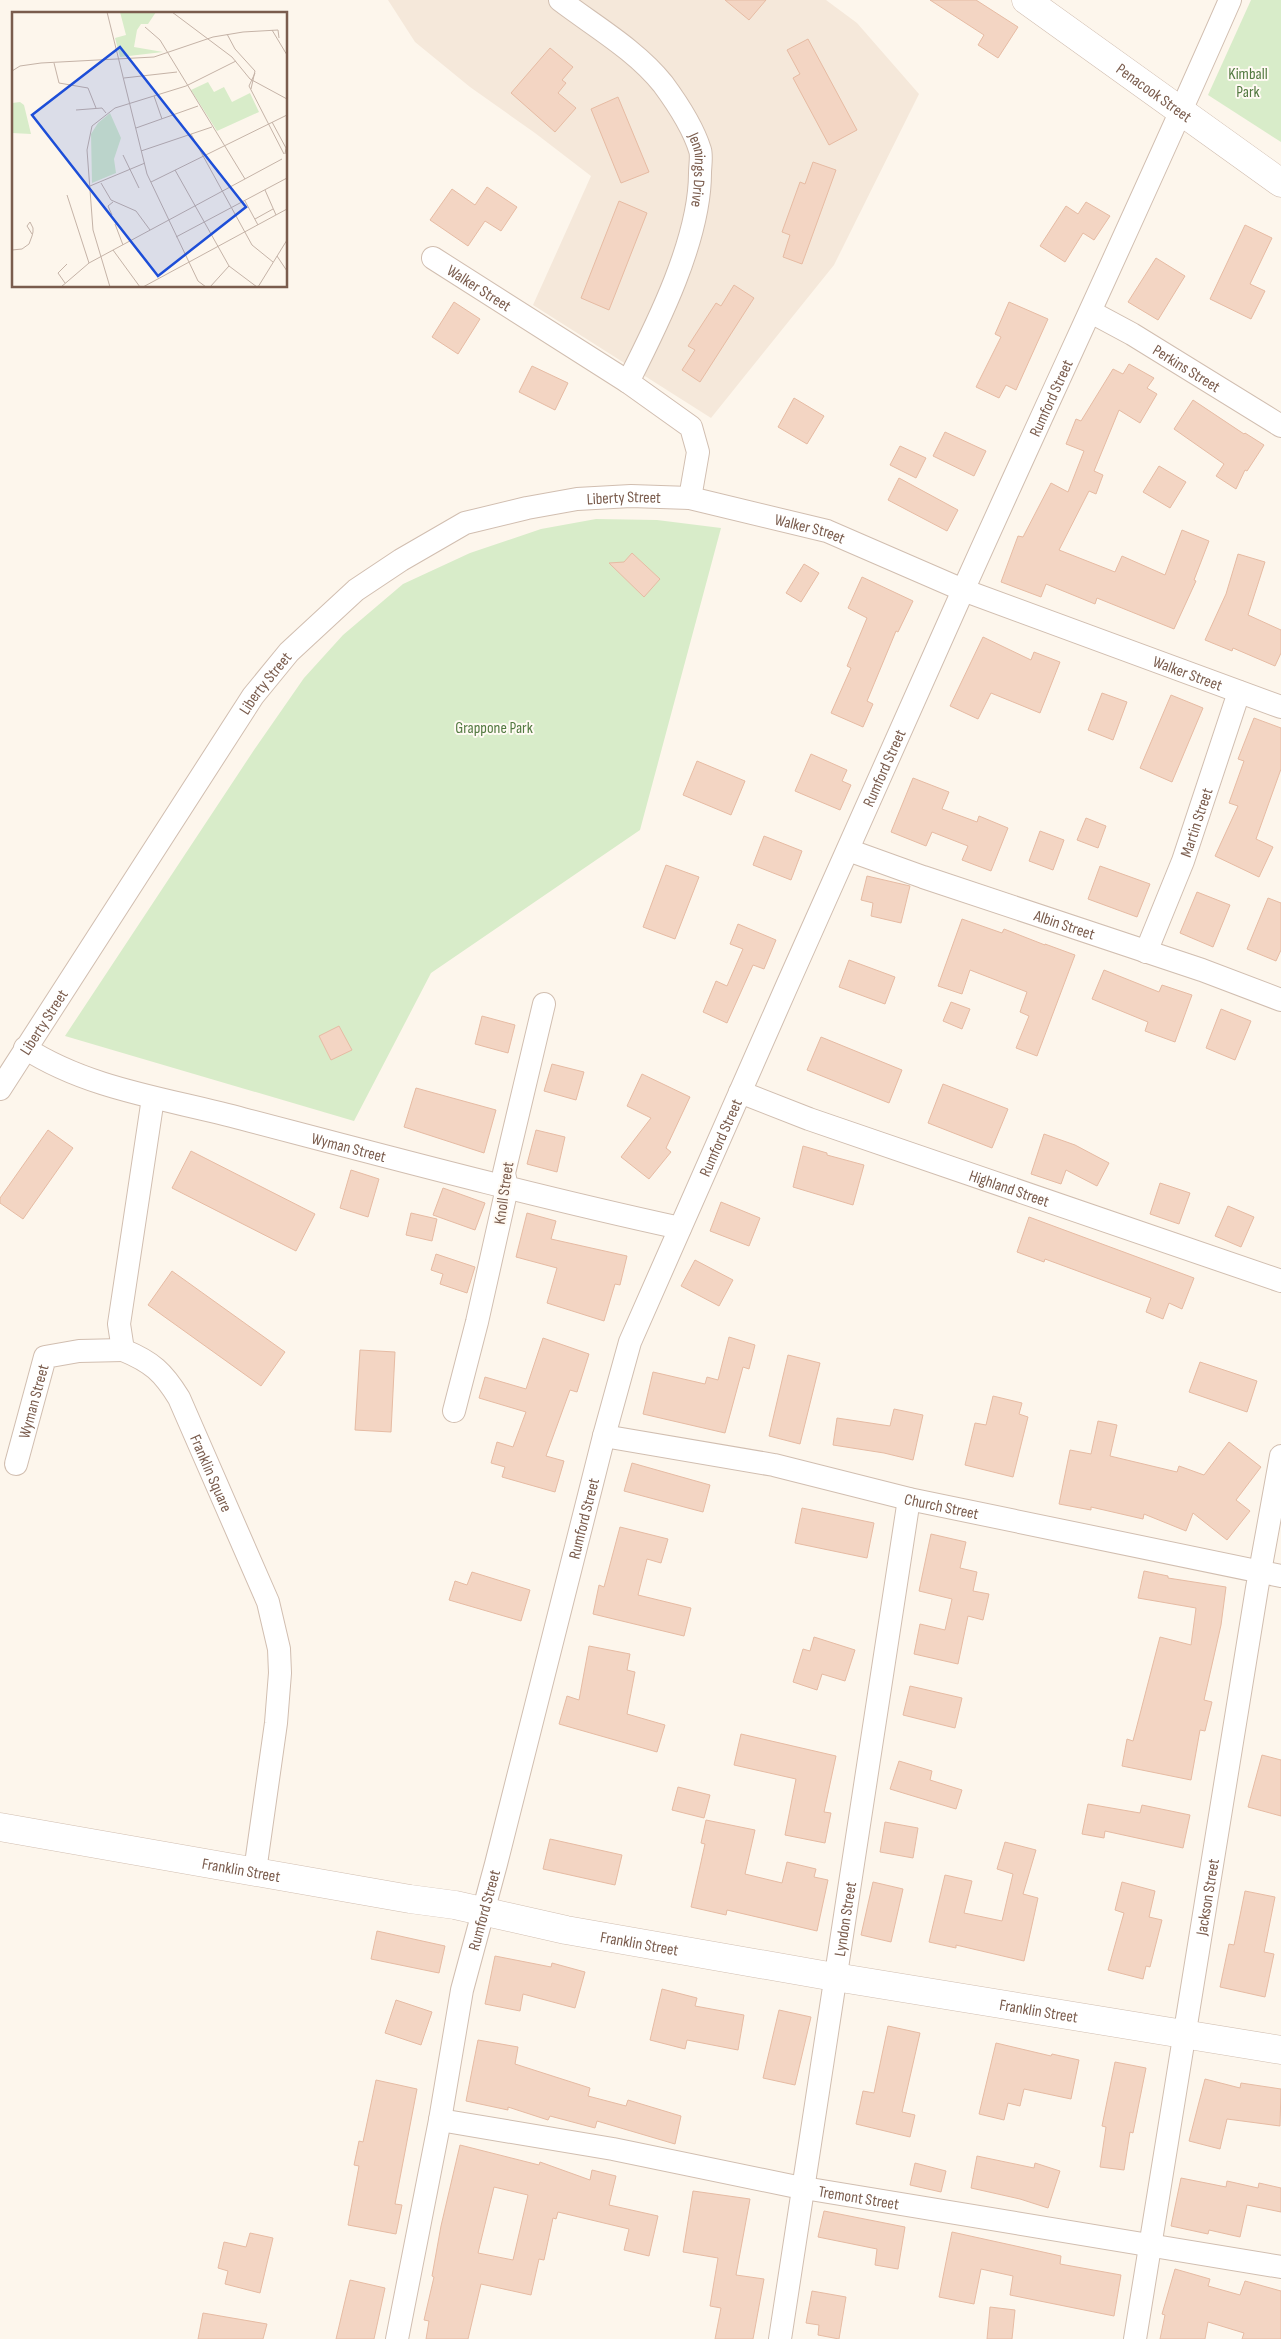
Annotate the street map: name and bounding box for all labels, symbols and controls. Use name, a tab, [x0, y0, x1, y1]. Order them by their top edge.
inset map	[12, 12, 288, 288]
street label: Penacook Street	[1112, 60, 1195, 127]
park label: Kimball Park	[1228, 65, 1268, 102]
street label: Jennings Drive	[683, 129, 709, 209]
street label: Walker Street	[443, 261, 514, 316]
street label: Perkins Street	[1149, 341, 1223, 397]
street label: Rumford Street	[1026, 357, 1078, 440]
street label: Liberty Street	[586, 488, 661, 509]
street label: Walker Street	[773, 511, 848, 549]
street label: Liberty Street	[236, 648, 296, 718]
street label: Walker Street	[1150, 653, 1225, 696]
park label: Grappone Park	[455, 719, 533, 738]
street label: Rumford Street	[859, 727, 911, 810]
street label: Martin Street	[1177, 786, 1218, 860]
street label: Albin Street	[1030, 906, 1097, 945]
street label: Liberty Street	[16, 986, 73, 1059]
street label: Rumford Street	[696, 1096, 747, 1180]
street label: Wyman Street	[309, 1129, 388, 1167]
street label: Knoll Street	[491, 1161, 518, 1226]
street label: Highland Street	[966, 1167, 1052, 1212]
street label: Wyman Street	[15, 1362, 54, 1441]
street label: Franklin Square	[185, 1432, 235, 1515]
street label: Rumford Street	[565, 1476, 604, 1561]
street label: Church Street	[902, 1490, 980, 1524]
street label: Franklin Street	[200, 1855, 282, 1887]
street label: Jackson Street	[1193, 1857, 1224, 1938]
street label: Rumford Street	[465, 1868, 505, 1953]
street label: Lyndon Street	[831, 1880, 861, 1958]
street label: Franklin Street	[599, 1928, 680, 1961]
street label: Franklin Street	[998, 1996, 1079, 2028]
street label: Tremont Street	[817, 2183, 900, 2215]

